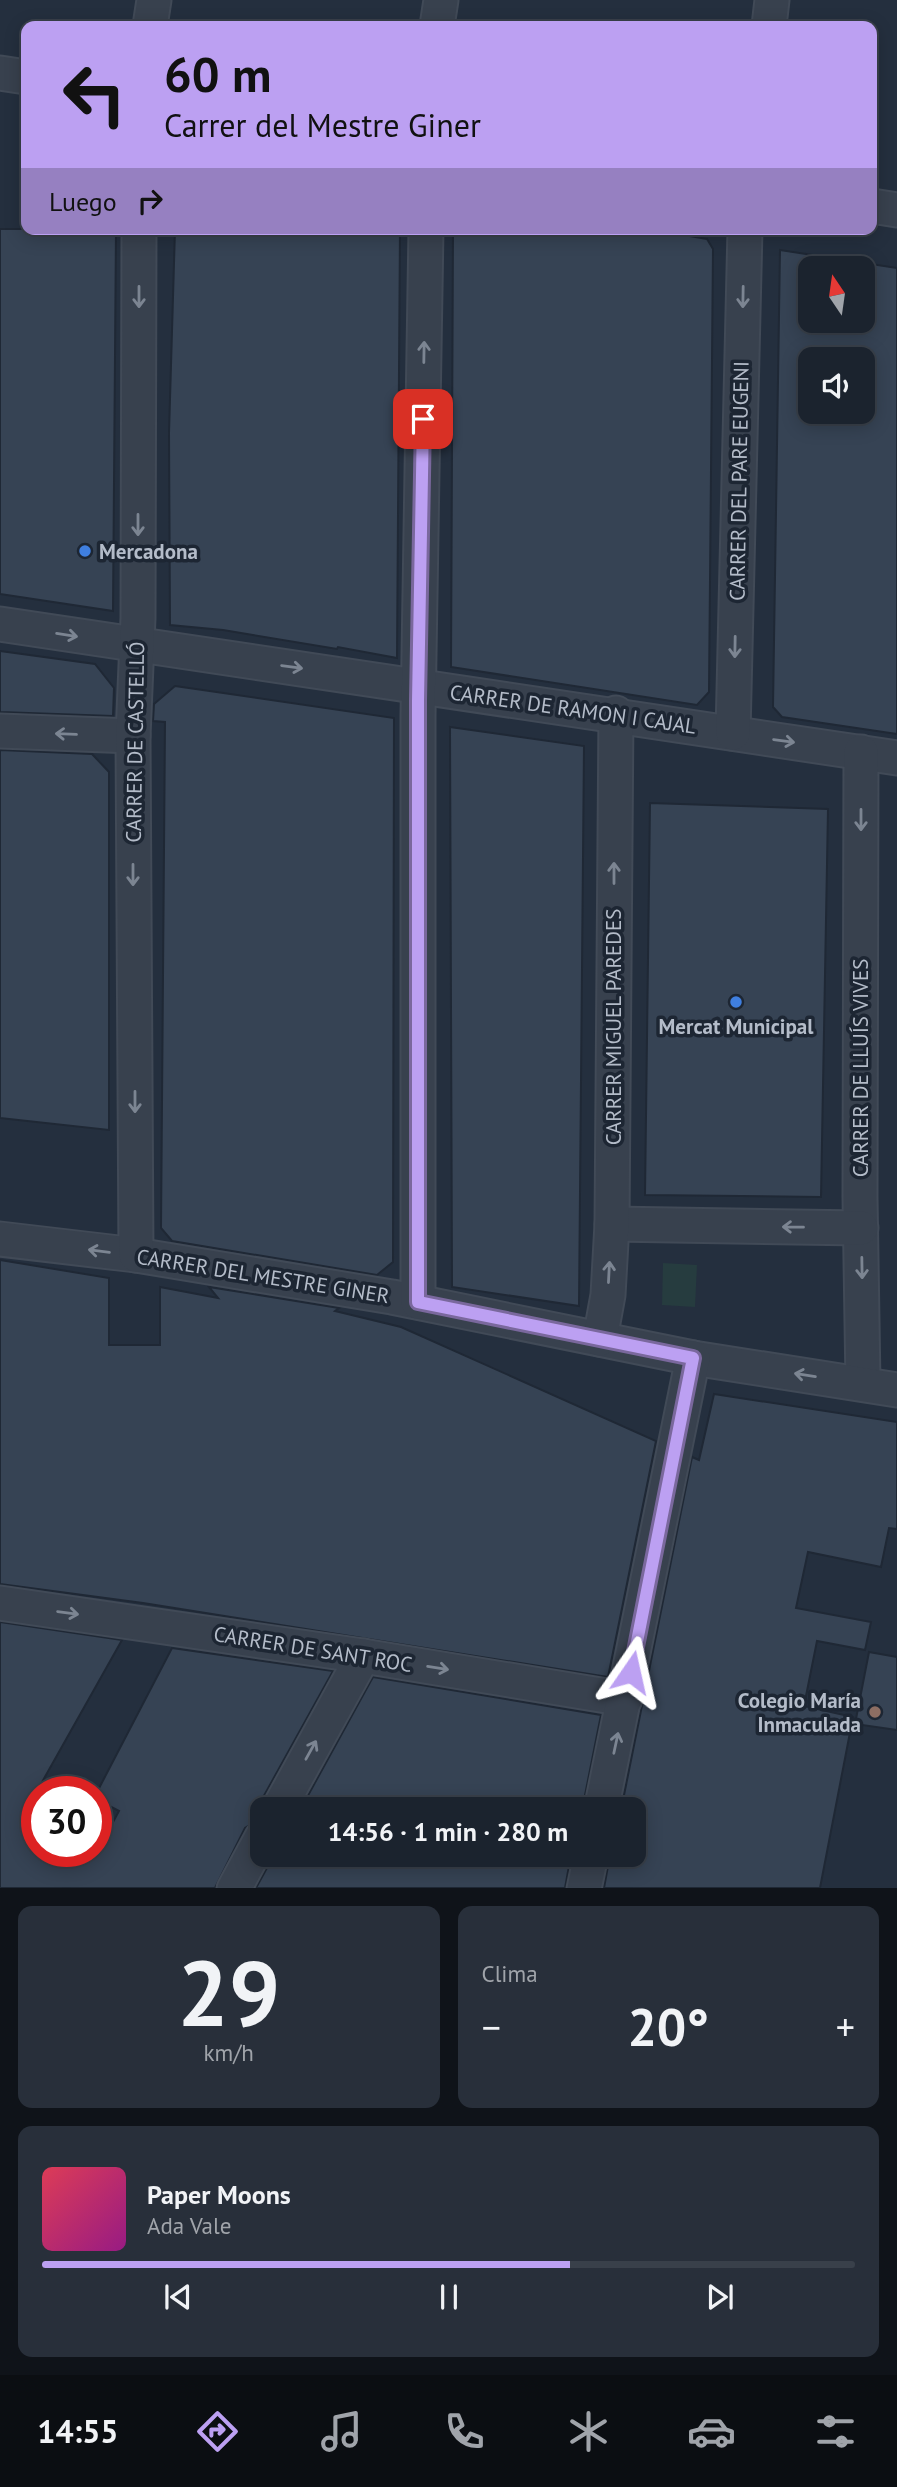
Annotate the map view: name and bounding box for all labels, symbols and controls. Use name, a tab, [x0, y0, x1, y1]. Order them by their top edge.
text: 60 m	[164, 42, 271, 106]
icon: left	[49, 49, 140, 140]
text: Carrer del Mestre Giner	[164, 104, 481, 146]
icon: right	[131, 182, 169, 220]
text: Luego	[49, 185, 117, 218]
north arrow	[798, 256, 875, 332]
map controls	[798, 256, 875, 424]
one-way arrow	[132, 286, 146, 309]
one-way arrow	[736, 286, 750, 309]
one-way arrow	[417, 341, 431, 364]
button: sound	[798, 347, 875, 424]
street label: CARRER DEL PARE EUGENI	[723, 361, 755, 601]
pin	[393, 389, 453, 449]
icon: arrive	[404, 400, 442, 438]
one-way arrow	[131, 513, 145, 536]
place label: Mercadona	[99, 538, 198, 565]
marker: Mercadona	[77, 543, 93, 559]
one-way arrow	[55, 628, 78, 641]
one-way arrow	[728, 636, 742, 659]
street label: CARRER DE CASTELLÓ	[120, 641, 150, 843]
one-way arrow	[281, 661, 303, 674]
street label: CARRER DE RAMON I CAJAL	[448, 678, 698, 740]
one-way arrow	[55, 727, 78, 740]
one-way arrow	[772, 735, 795, 748]
one-way arrow	[854, 809, 868, 832]
one-way arrow	[607, 861, 621, 884]
one-way arrow	[127, 863, 140, 886]
street label: CARRER MIGUEL PAREDES	[600, 909, 627, 1145]
street label: CARRER DE LLUÍS VIVES	[847, 959, 874, 1177]
marker: Mercat Municipal	[728, 994, 744, 1010]
place label: Mercat Municipal	[659, 1013, 814, 1040]
one-way arrow	[128, 1091, 142, 1114]
one-way arrow	[782, 1220, 805, 1234]
street label: CARRER DEL MESTRE GINER	[135, 1243, 391, 1309]
one-way arrow	[88, 1244, 111, 1257]
one-way arrow	[855, 1257, 869, 1280]
one-way arrow	[603, 1260, 616, 1283]
one-way arrow	[794, 1368, 817, 1381]
one-way arrow	[56, 1606, 78, 1619]
street label: CARRER DE SANT ROC	[212, 1620, 414, 1678]
position arrow	[594, 1635, 668, 1709]
one-way arrow	[426, 1662, 449, 1675]
place label: Colegio María Inmaculada	[738, 1687, 861, 1738]
marker: Colegio María Inmaculada	[867, 1704, 883, 1720]
one-way arrow	[609, 1732, 623, 1755]
one-way arrow	[305, 1740, 318, 1761]
speed limit sign: 30	[21, 1776, 112, 1867]
text: 14:56 · 1 min · 280 m	[328, 1815, 568, 1848]
text: 29	[177, 1933, 280, 2051]
text: Clima	[482, 1959, 538, 1988]
text: 20°	[627, 1993, 709, 2060]
text: −	[482, 2002, 501, 2051]
text: +	[836, 2002, 855, 2051]
text: km/h	[204, 2038, 254, 2067]
text: Paper Moons	[147, 2178, 291, 2211]
text: Ada Vale	[147, 2211, 231, 2240]
icon: previous	[159, 2278, 197, 2316]
icon: pause	[430, 2278, 468, 2316]
icon: next	[701, 2278, 739, 2316]
icon: directions	[193, 2407, 242, 2456]
icon: music	[317, 2407, 366, 2456]
icon: phone	[440, 2407, 489, 2456]
icon: climate	[564, 2407, 613, 2456]
icon: car	[687, 2407, 736, 2456]
icon: filters	[811, 2407, 860, 2456]
text: 14:55	[37, 2410, 118, 2452]

